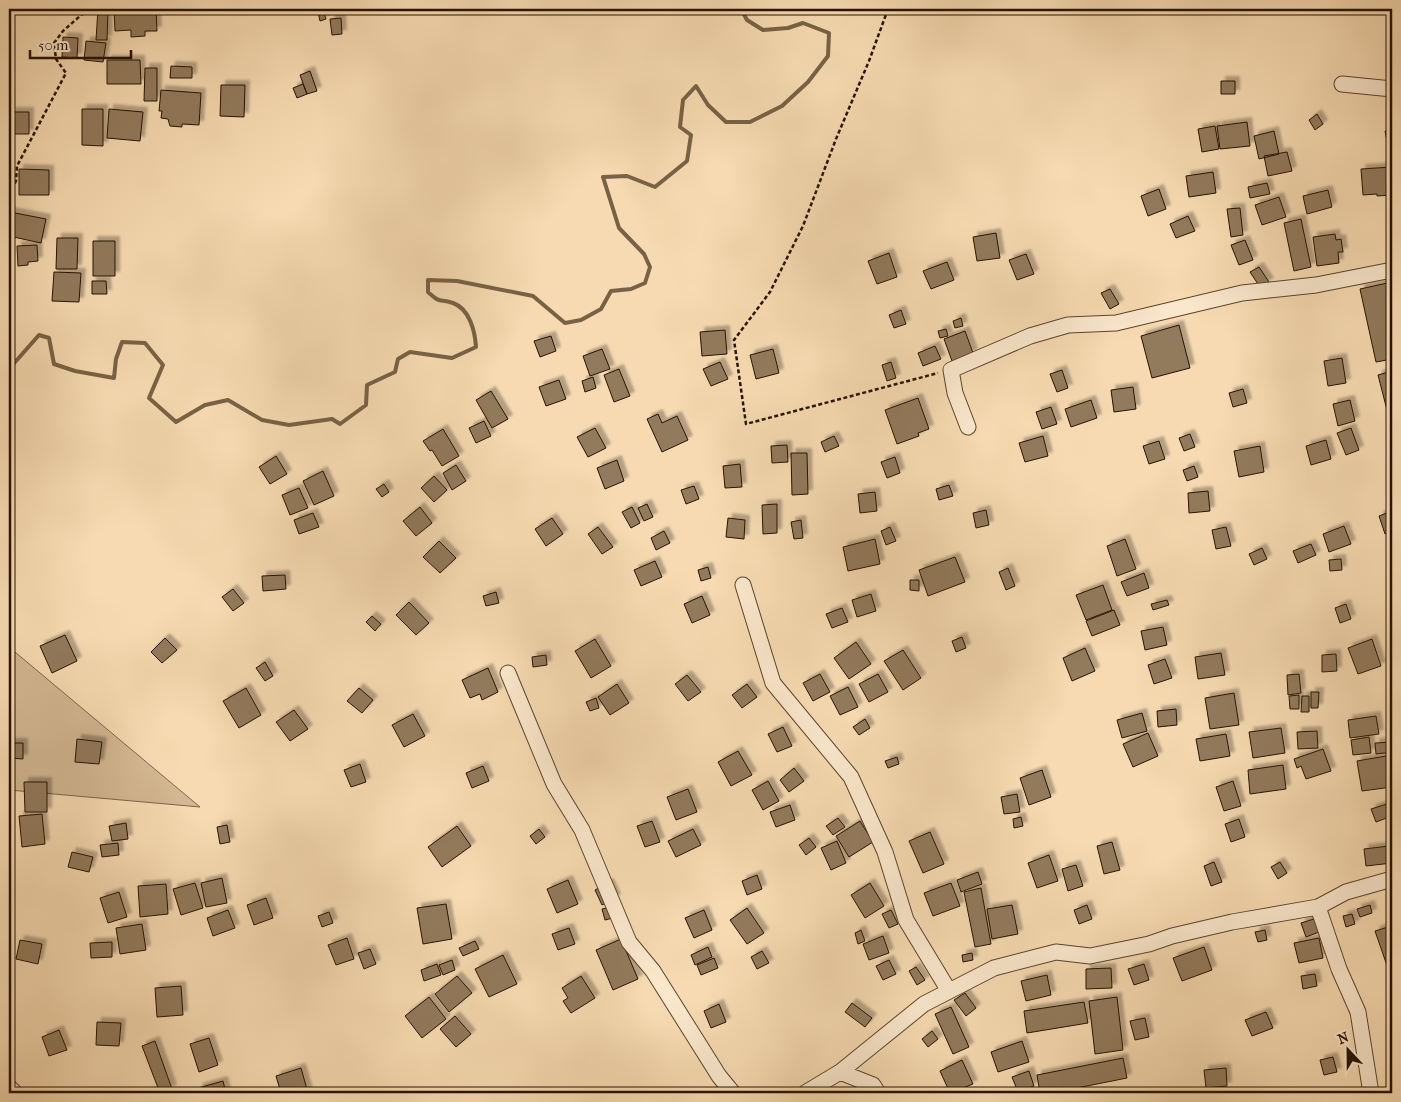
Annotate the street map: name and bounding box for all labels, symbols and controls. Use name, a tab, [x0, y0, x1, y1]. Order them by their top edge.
scale bar	[30, 28, 131, 60]
text: 50 m	[38, 36, 69, 54]
north arrow	[1324, 1024, 1374, 1074]
text: N	[1335, 1028, 1352, 1048]

